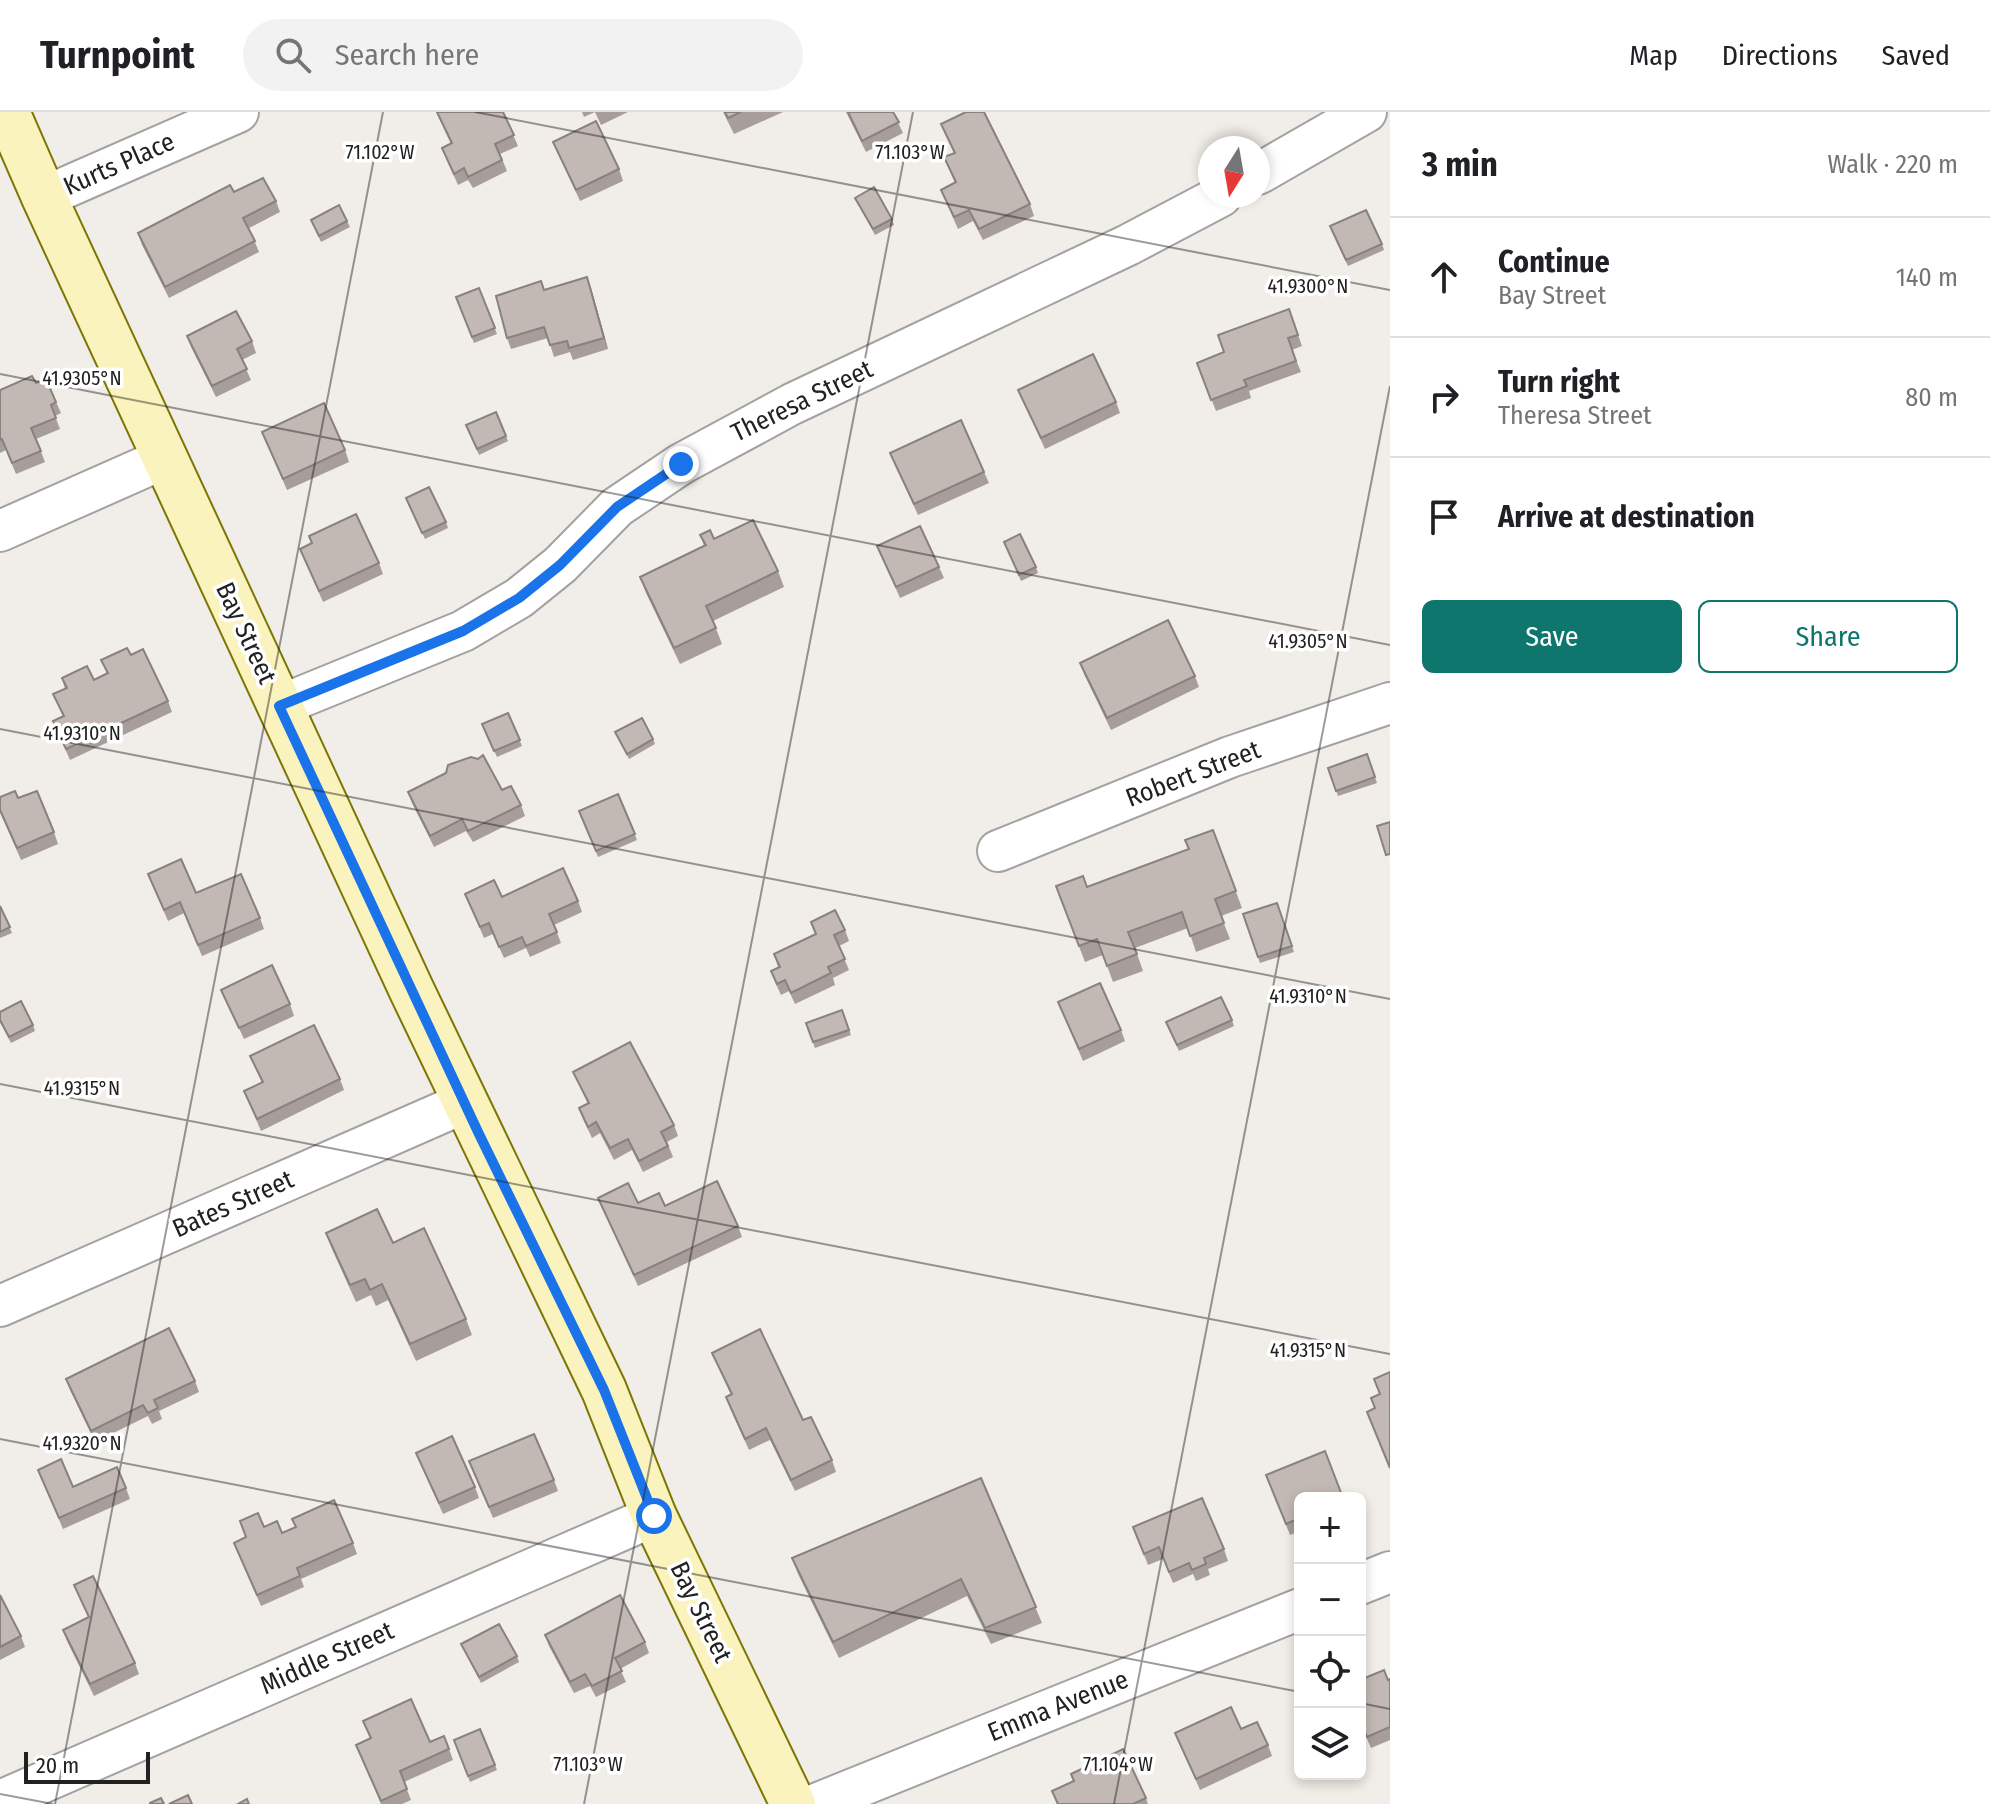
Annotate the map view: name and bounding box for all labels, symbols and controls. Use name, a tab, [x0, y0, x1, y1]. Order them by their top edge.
search box	[243, 19, 803, 91]
text: Turnpoint	[40, 32, 195, 78]
icon: search	[271, 33, 315, 77]
text: Search here	[335, 37, 479, 73]
text: Map	[1629, 39, 1678, 72]
text: Directions	[1722, 39, 1838, 72]
text: Saved	[1882, 39, 1950, 72]
street label: Kurts Place	[59, 126, 179, 202]
north arrow	[1198, 136, 1270, 208]
text: 71.102°W	[345, 140, 415, 164]
text: 71.103°W	[875, 140, 945, 164]
text: 3 min	[1422, 144, 1498, 185]
text: Walk · 220 m	[1828, 149, 1958, 180]
text: Continue	[1498, 244, 1610, 280]
icon: ahead	[1422, 255, 1466, 299]
text: 140 m	[1896, 262, 1958, 293]
text: 41.9300°N	[1268, 274, 1348, 298]
text: Bay Street	[1498, 280, 1606, 311]
street label: Theresa Street	[726, 353, 878, 449]
text: Turn right	[1498, 364, 1620, 400]
text: 41.9305°N	[42, 366, 122, 390]
icon: right	[1422, 375, 1466, 419]
text: 80 m	[1905, 382, 1958, 413]
text: Theresa Street	[1498, 400, 1651, 431]
route end	[663, 446, 699, 482]
icon: arrive	[1422, 495, 1466, 539]
text: Arrive at destination	[1498, 499, 1755, 535]
street label: Bay Street	[209, 577, 283, 689]
button: Save	[1422, 600, 1682, 673]
button: Share	[1698, 600, 1958, 673]
text: 41.9305°N	[1268, 629, 1348, 653]
text: 41.9310°N	[43, 721, 121, 745]
street label: Robert Street	[1121, 734, 1265, 814]
text: 41.9310°N	[1269, 984, 1347, 1008]
text: 41.9315°N	[44, 1076, 120, 1100]
street label: Bates Street	[168, 1163, 299, 1244]
text: 41.9315°N	[1270, 1338, 1346, 1362]
text: 41.9320°N	[42, 1431, 122, 1455]
map controls	[1294, 1492, 1366, 1780]
button: +	[1294, 1492, 1366, 1564]
route start	[636, 1498, 672, 1534]
street label: Bay Street	[663, 1557, 739, 1668]
button: −	[1294, 1564, 1366, 1636]
street label: Middle Street	[256, 1615, 399, 1701]
button: locate	[1294, 1636, 1366, 1708]
street label: Emma Avenue	[983, 1664, 1133, 1748]
button: layers	[1294, 1708, 1366, 1780]
scale bar	[24, 1748, 150, 1784]
text: 20 m	[36, 1752, 79, 1779]
text: 71.103°W	[553, 1752, 623, 1776]
text: 71.104°W	[1083, 1752, 1153, 1776]

